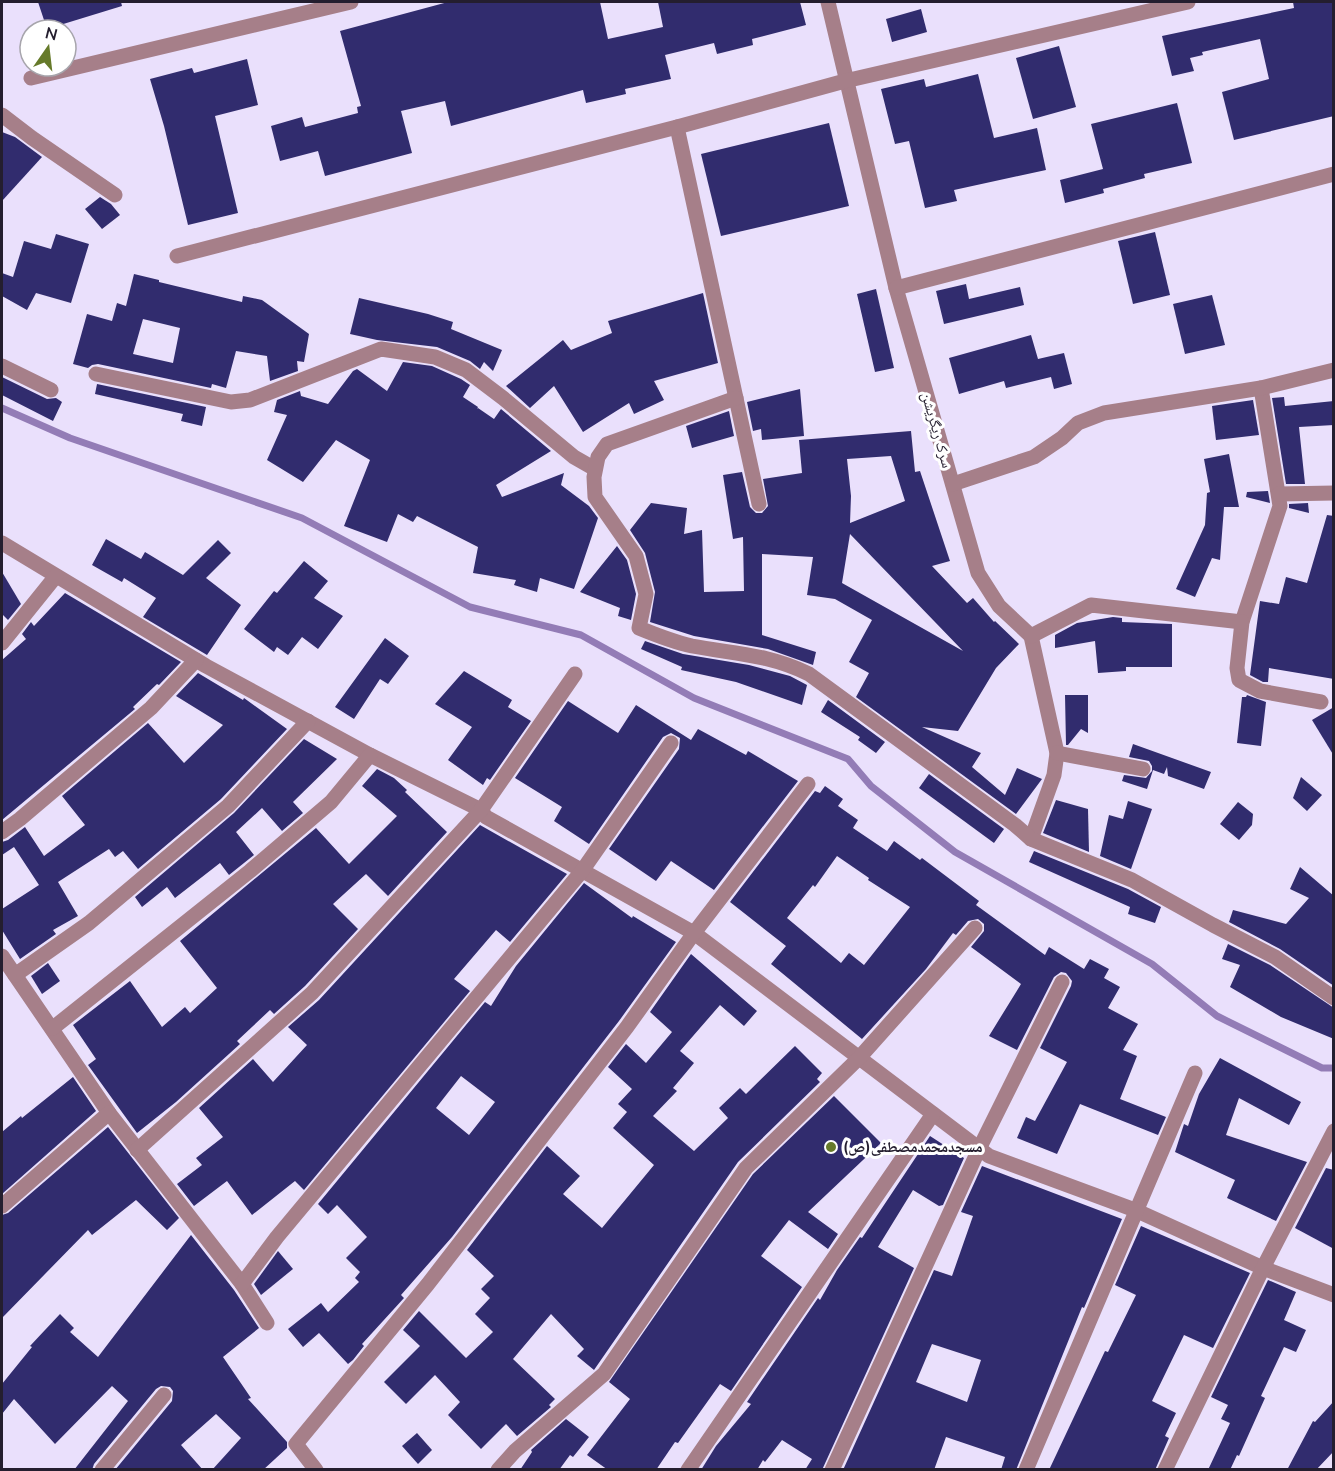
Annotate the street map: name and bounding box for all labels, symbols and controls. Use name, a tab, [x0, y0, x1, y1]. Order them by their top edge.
north arrow	[18, 18, 78, 78]
text: N	[43, 22, 60, 47]
street label: سرک ریگریشن	[917, 390, 957, 471]
place label: مسجدمحمدمصطفی(ص)	[843, 1137, 983, 1157]
marker: مسجدمحمدمصطفی(ص)	[824, 1140, 838, 1154]

